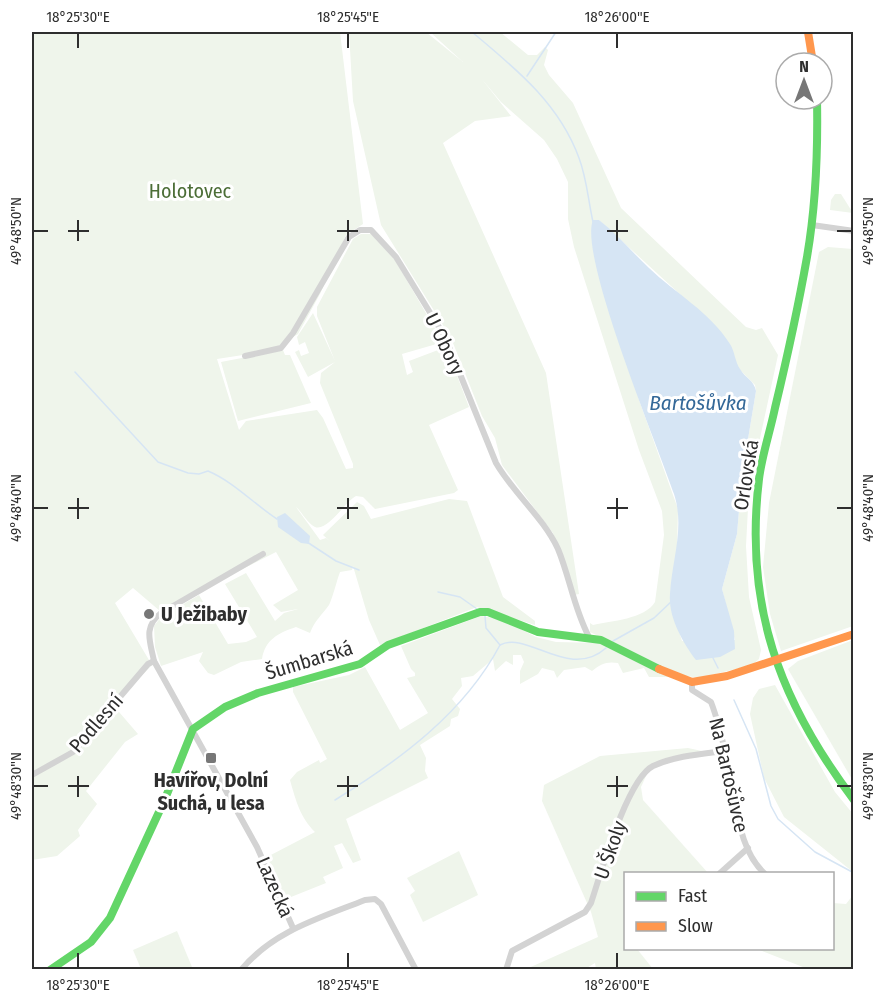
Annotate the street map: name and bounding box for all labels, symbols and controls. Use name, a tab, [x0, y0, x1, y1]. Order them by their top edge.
text: 18°25'30"E	[46, 8, 110, 26]
text: 18°25'45"E	[317, 8, 379, 26]
text: 18°26'00"E	[584, 8, 650, 26]
north arrow	[774, 51, 834, 111]
text: N	[799, 57, 809, 76]
park label: Holotovec	[149, 179, 232, 203]
text: 49°48'50"N	[7, 197, 25, 265]
text: 49°48'50"N	[859, 197, 877, 265]
street label: U Obory	[420, 309, 470, 379]
water label: Bartošůvka	[649, 390, 747, 416]
street label: Orlovská	[729, 438, 763, 512]
text: 49°48'40"N	[7, 474, 25, 542]
text: 49°48'40"N	[859, 474, 877, 542]
place label: U Ježibaby	[161, 602, 248, 626]
marker: U Ježibaby	[142, 607, 156, 621]
street label: Šumbarská	[262, 635, 356, 685]
street label: Podlesní	[64, 689, 128, 757]
street label: Na Bartošůvce	[704, 715, 754, 835]
marker: Havířov, Dolní Suchá, u lesa	[204, 751, 218, 765]
text: 49°48'30"N	[7, 752, 25, 820]
text: 49°48'30"N	[859, 752, 877, 820]
place label: Havířov, Dolní Suchá, u lesa	[154, 768, 269, 815]
street label: U Školy	[589, 818, 631, 882]
street label: Lazecká	[251, 853, 299, 921]
legend	[624, 872, 834, 950]
text: Fast	[678, 885, 707, 907]
text: Slow	[678, 915, 713, 937]
text: 18°25'30"E	[46, 976, 110, 994]
text: 18°25'45"E	[317, 976, 379, 994]
text: 18°26'00"E	[584, 976, 650, 994]

